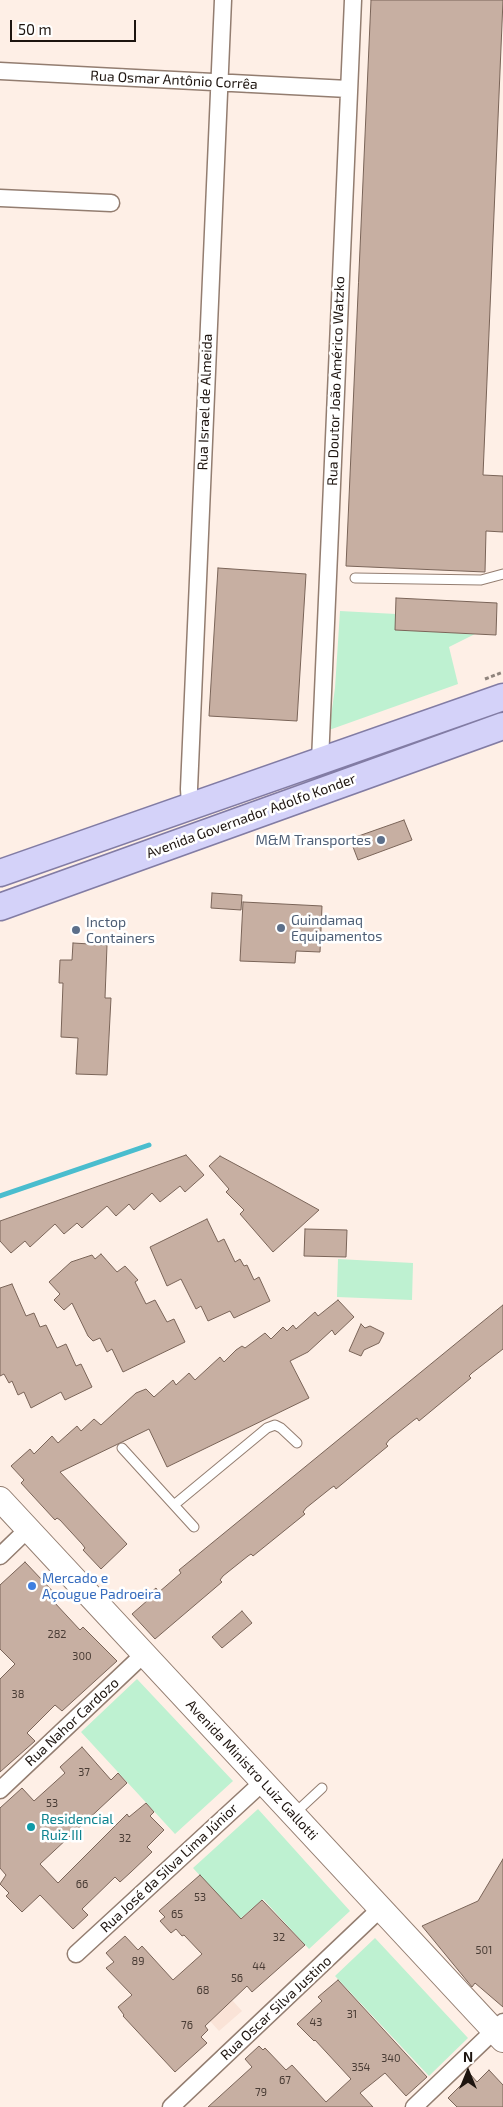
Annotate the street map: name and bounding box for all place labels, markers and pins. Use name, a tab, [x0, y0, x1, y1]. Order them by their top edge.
place label: M&M Transportes	[255, 832, 371, 848]
marker: M&M Transportes	[375, 834, 387, 846]
place label: Guindamaq Equipamentos	[291, 912, 382, 944]
place label: Inctop Containers	[86, 914, 155, 946]
marker: Guindamaq Equipamentos	[275, 922, 287, 934]
marker: Inctop Containers	[70, 924, 82, 936]
place label: Mercado e Açougue Padroeira	[42, 1570, 161, 1602]
marker: Mercado e Açougue Padroeira	[26, 1580, 38, 1592]
place label: Residencial Ruiz III	[41, 1811, 114, 1844]
marker: Residencial Ruiz III	[25, 1821, 37, 1833]

